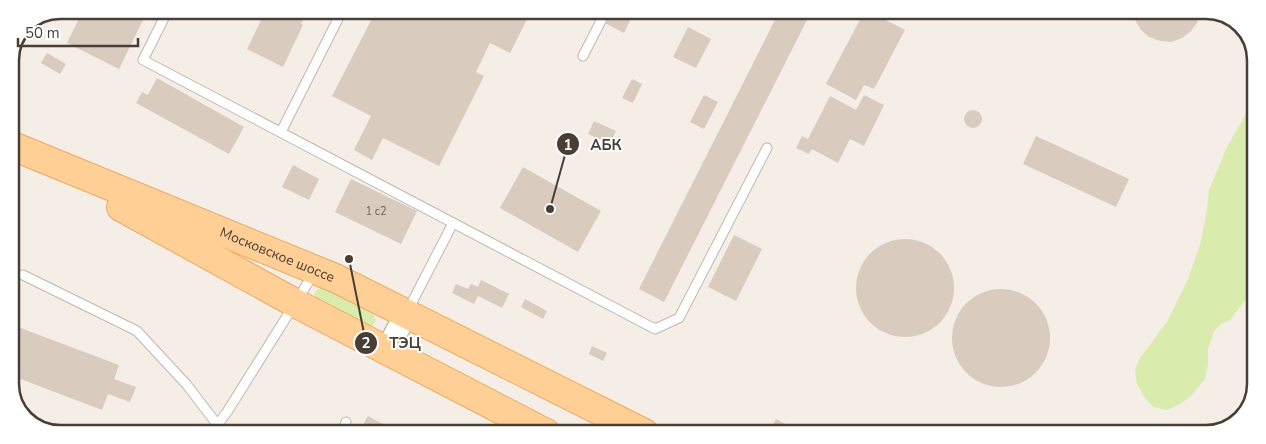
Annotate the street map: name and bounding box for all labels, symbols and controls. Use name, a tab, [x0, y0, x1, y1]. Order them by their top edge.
scale bar	[18, 15, 138, 47]
text: 50 m	[25, 23, 60, 43]
callout: АБК	[556, 129, 632, 159]
text: 1	[563, 135, 573, 155]
text: АБК	[590, 135, 623, 155]
house number: 1 c2	[365, 204, 387, 219]
street label: Московское шоссе	[217, 223, 338, 287]
callout: ТЭЦ	[354, 328, 431, 358]
text: 2	[361, 333, 371, 353]
text: ТЭЦ	[389, 333, 421, 353]

